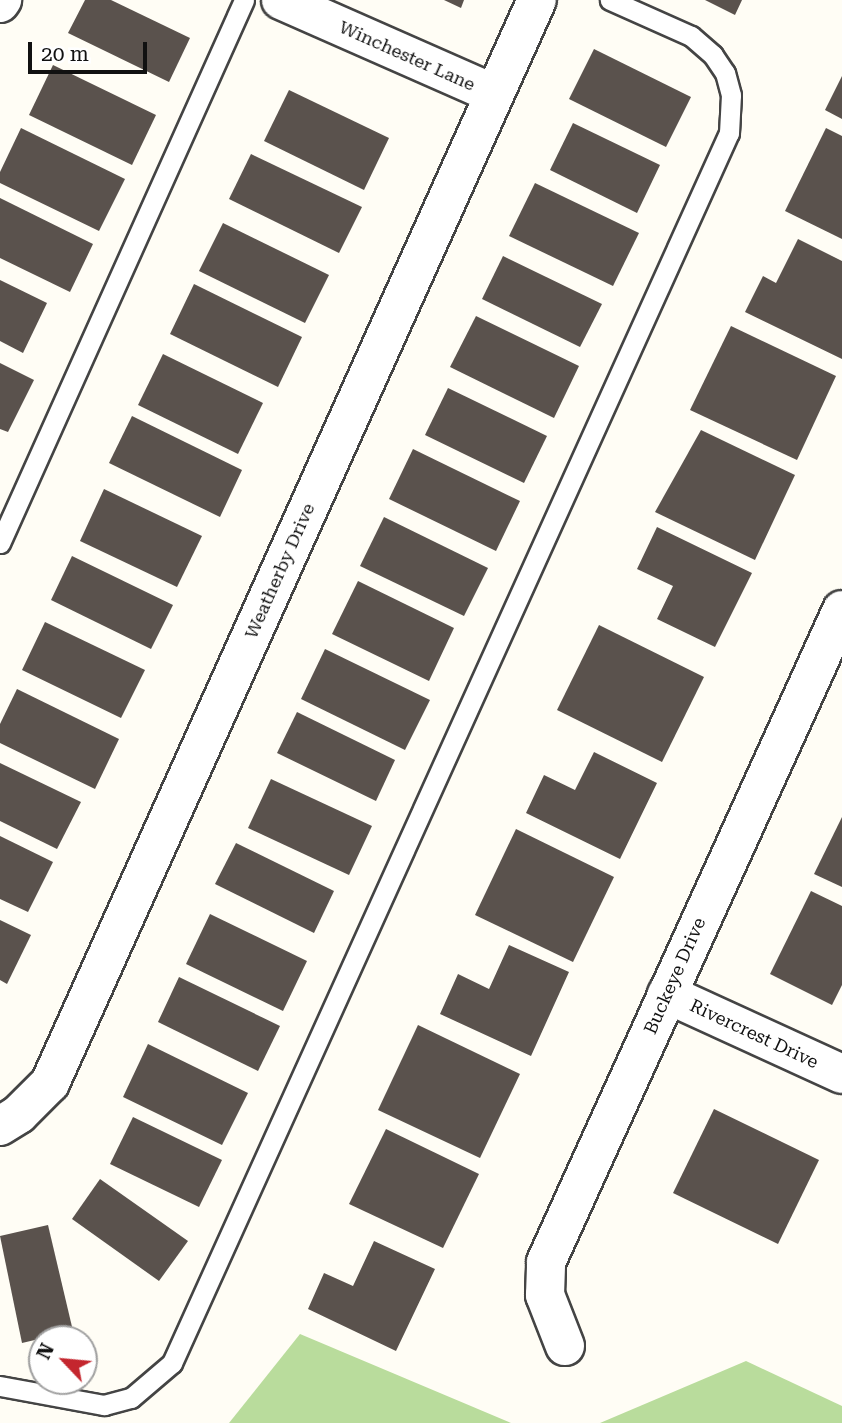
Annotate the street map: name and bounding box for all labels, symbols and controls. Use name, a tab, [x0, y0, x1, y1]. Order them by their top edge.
street label: Winchester Lane	[336, 16, 478, 96]
scale bar	[32, 28, 150, 72]
text: 20 m	[41, 42, 89, 66]
street label: Weatherby Drive	[240, 500, 320, 642]
street label: Buckeye Drive	[640, 914, 710, 1038]
street label: Rivercrest Drive	[686, 995, 822, 1073]
north arrow	[28, 1325, 98, 1395]
text: N	[32, 1340, 59, 1363]

